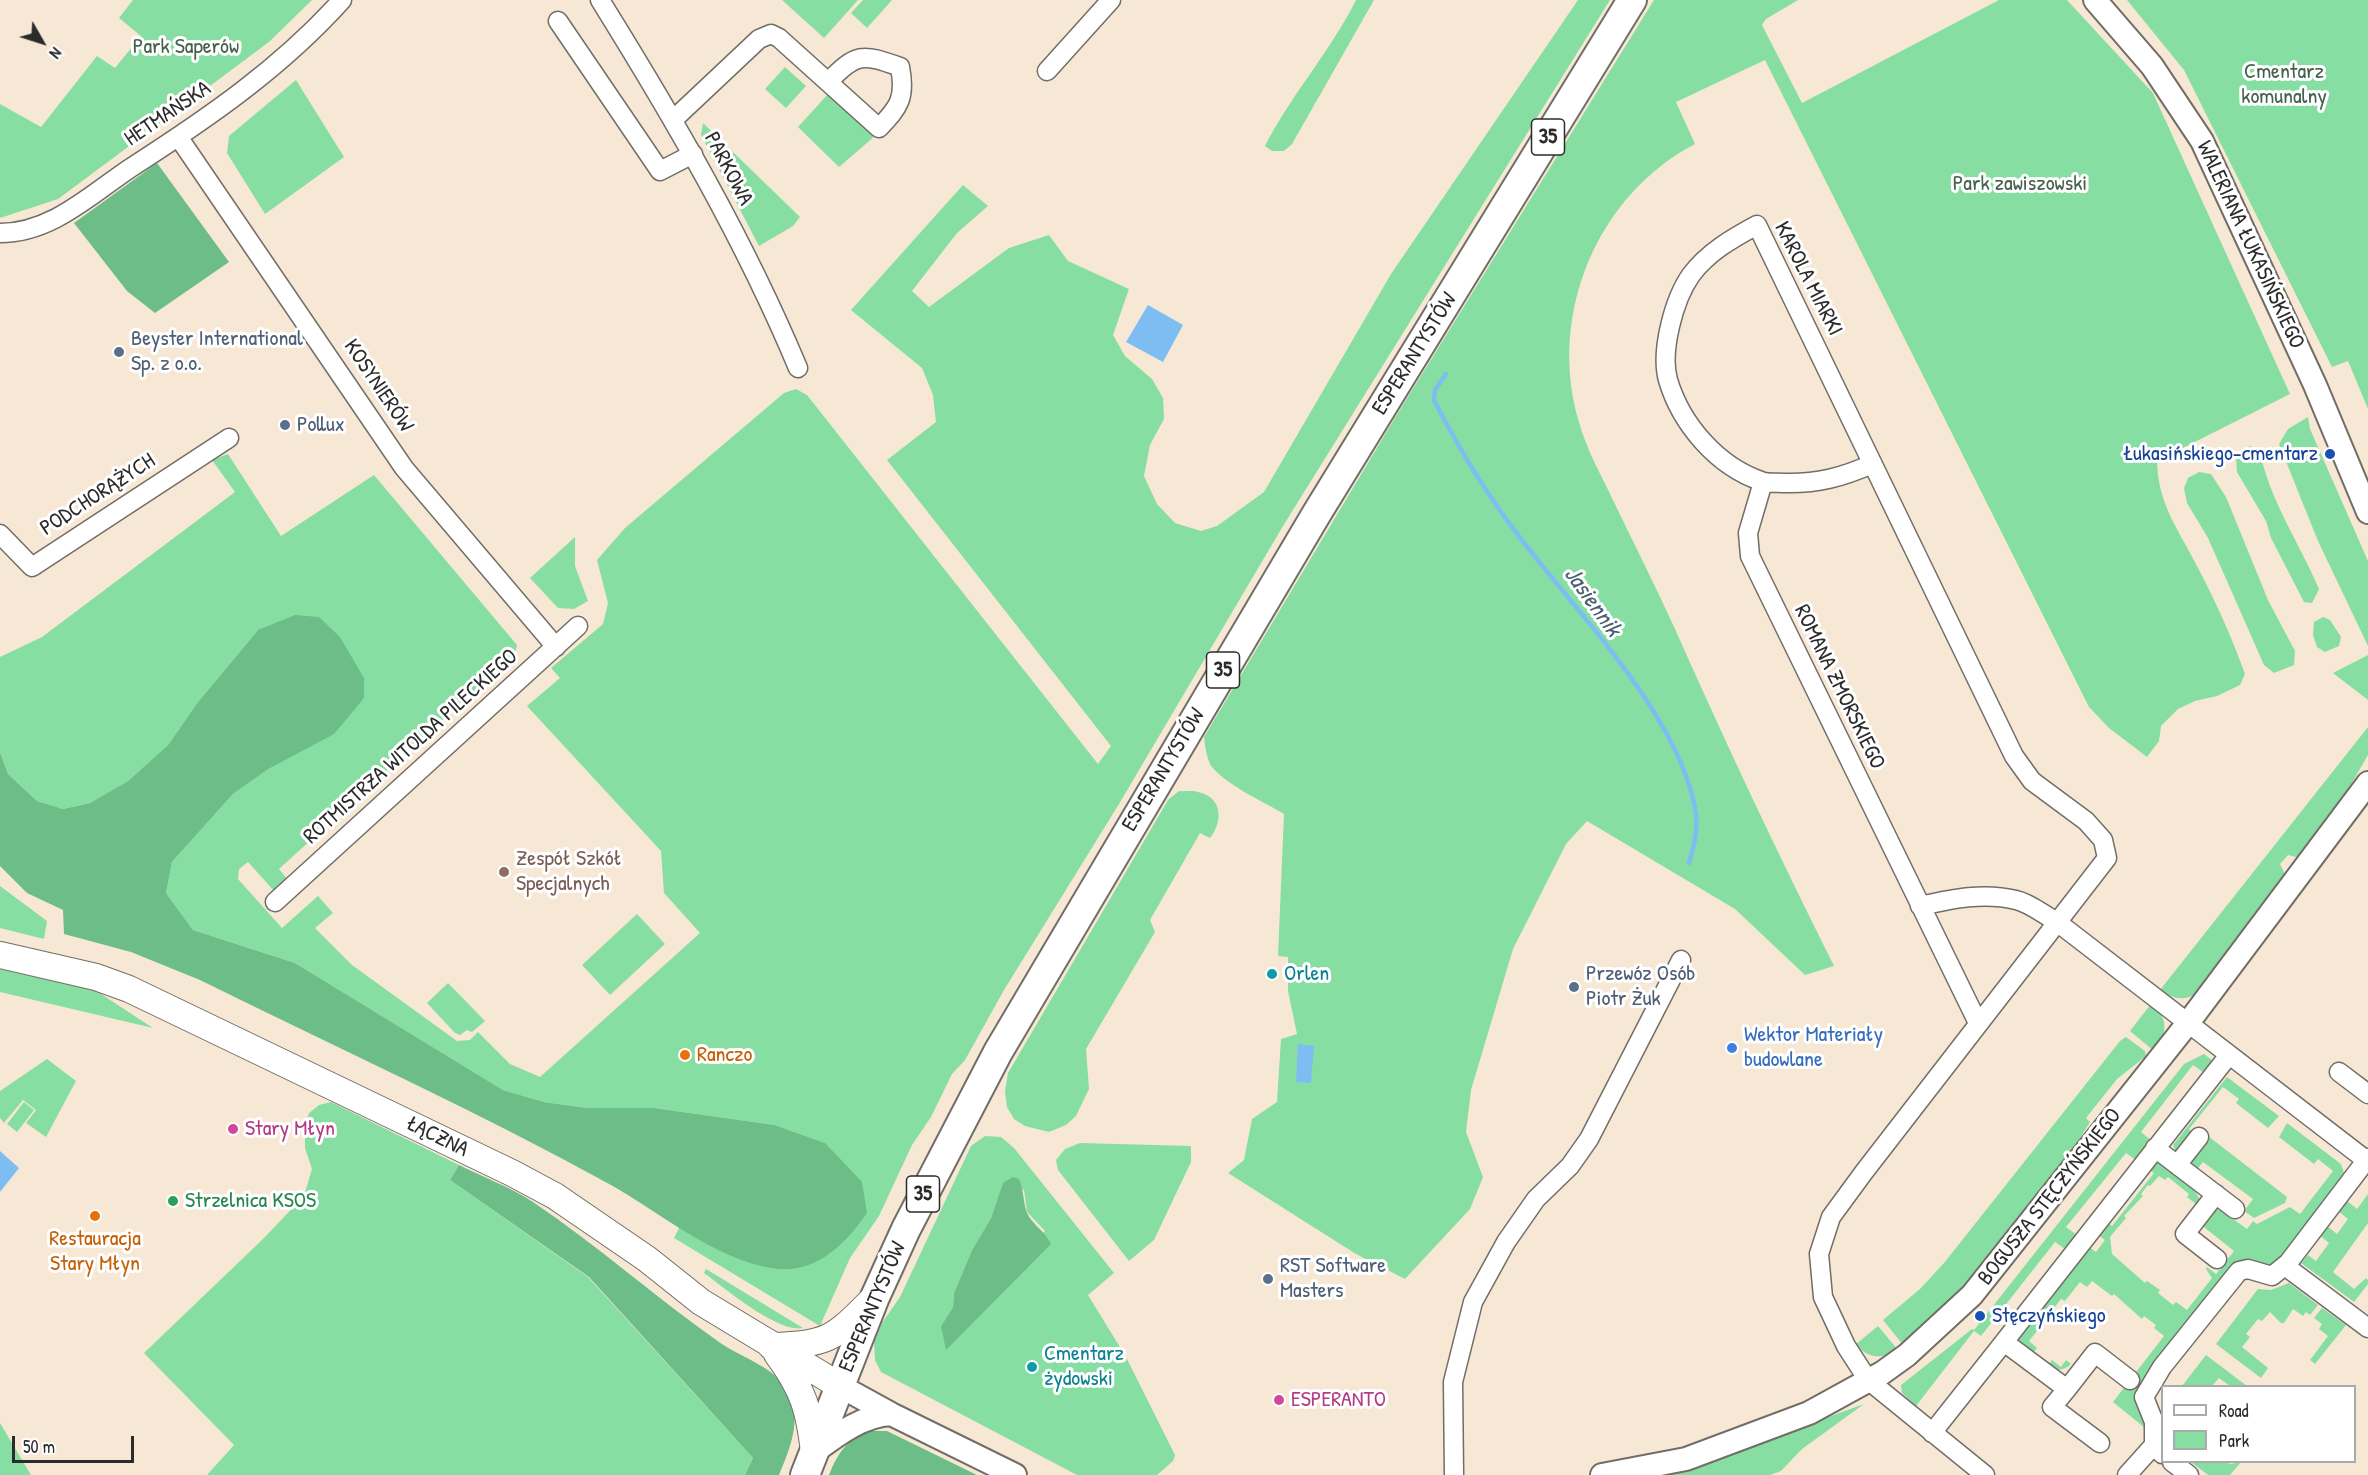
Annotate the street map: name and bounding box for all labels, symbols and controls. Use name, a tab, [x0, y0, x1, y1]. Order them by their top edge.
north arrow	[12, 12, 72, 72]
park label: Park Saperów	[133, 34, 239, 60]
text: N	[45, 43, 67, 64]
park label: Cmentarz komunalny	[2241, 59, 2327, 110]
street label: HETMAŃSKA	[120, 76, 216, 152]
road number: 35	[1532, 119, 1564, 155]
street label: PARKOWA	[698, 128, 758, 210]
street label: WALERIANA ŁUKASIŃSKIEGO	[2190, 137, 2310, 353]
park label: Park zawiszowski	[1953, 171, 2087, 197]
street label: KAROLA MIARKI	[1768, 218, 1848, 340]
street label: ESPERANTYSTÓW	[1367, 288, 1463, 420]
place label: Beyster International Sp. z o.o.	[131, 326, 303, 378]
street label: KOSYNIERÓW	[337, 335, 419, 437]
marker: Beyster International Sp. z o.o.	[112, 345, 126, 359]
place label: Pollux	[297, 412, 345, 438]
marker: Pollux	[278, 418, 292, 432]
place label: Łukasińskiego-cmentarz	[2123, 441, 2318, 467]
marker: Łukasińskiego-cmentarz	[2323, 447, 2337, 461]
street label: PODCHORĄŻYCH	[36, 448, 160, 542]
water label: Jasiennik	[1557, 561, 1627, 643]
street label: ROMANA ZMORSKIEGO	[1788, 601, 1890, 773]
street label: ROTMISTRZA WITOLDA PILECKIEGO	[299, 644, 523, 850]
road number: 35	[1206, 652, 1240, 688]
street label: ESPERANTYSTÓW	[1117, 704, 1211, 836]
place label: Zespół Szkół Specjalnych	[516, 846, 622, 897]
marker: Zespół Szkół Specjalnych	[497, 865, 511, 879]
place label: Orlen	[1284, 961, 1329, 987]
place label: Przewóz Osób Piotr Żuk	[1586, 961, 1695, 1012]
marker: Orlen	[1265, 967, 1279, 981]
marker: Przewóz Osób Piotr Żuk	[1567, 980, 1581, 994]
place label: Wektor Materiały budowlane	[1744, 1022, 1883, 1074]
marker: Wektor Materiały budowlane	[1725, 1041, 1739, 1055]
place label: Ranczo	[697, 1042, 752, 1068]
marker: Ranczo	[678, 1048, 692, 1062]
street label: BOGUSZA STĘCZYŃSKIEGO	[1973, 1103, 2127, 1291]
street label: ŁĄCZNA	[401, 1111, 473, 1163]
place label: Stary Młyn	[245, 1116, 335, 1142]
marker: Stary Młyn	[226, 1122, 240, 1136]
road number: 35	[906, 1176, 940, 1212]
place label: Strzelnica KSOS	[185, 1188, 316, 1214]
marker: Strzelnica KSOS	[166, 1194, 180, 1208]
marker: Restauracja Stary Młyn	[88, 1209, 102, 1223]
place label: Restauracja Stary Młyn	[49, 1226, 141, 1278]
street label: ESPERANTYSTÓW	[834, 1238, 912, 1376]
place label: RST Software Masters	[1280, 1253, 1386, 1304]
marker: RST Software Masters	[1261, 1272, 1275, 1286]
place label: Stęczyńskiego	[1992, 1303, 2106, 1329]
marker: Stęczyńskiego	[1973, 1309, 1987, 1323]
place label: Cmentarz żydowski	[1044, 1341, 1124, 1392]
marker: Cmentarz żydowski	[1025, 1360, 1039, 1374]
legend	[2161, 1385, 2356, 1463]
place label: ESPERANTO	[1291, 1387, 1386, 1413]
marker: ESPERANTO	[1272, 1393, 1286, 1407]
text: Road	[2219, 1398, 2249, 1423]
scale bar	[15, 1424, 136, 1462]
text: Park	[2219, 1428, 2249, 1453]
text: 50 m	[23, 1434, 55, 1459]

